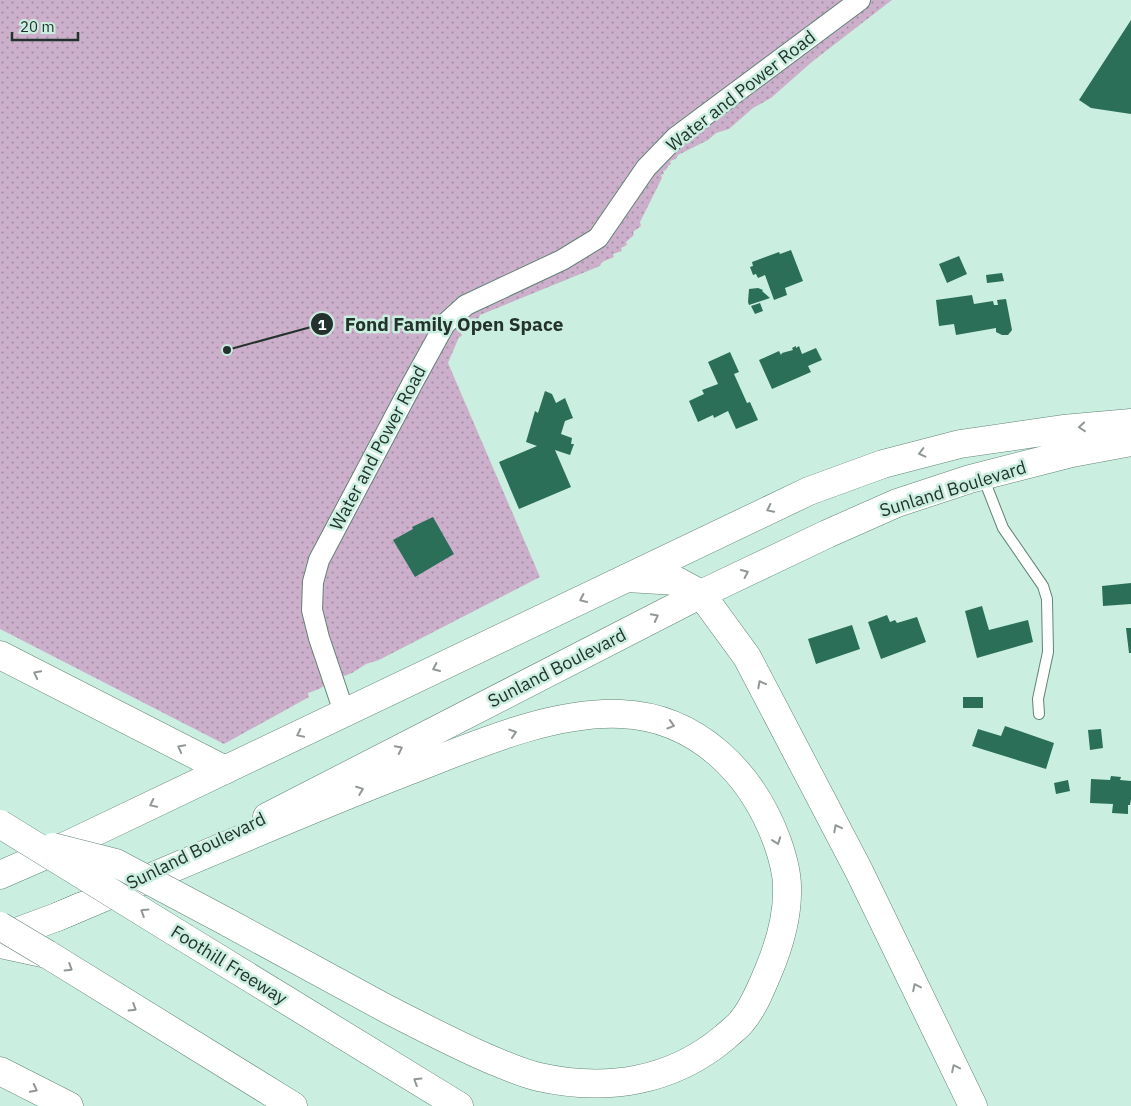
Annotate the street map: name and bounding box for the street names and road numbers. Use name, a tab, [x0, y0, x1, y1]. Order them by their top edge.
street label: Water and Power Road	[661, 25, 820, 156]
street label: Water and Power Road	[324, 361, 431, 534]
street label: Sunland Boulevard	[877, 455, 1029, 522]
street label: Sunland Boulevard	[484, 623, 630, 712]
street label: Sunland Boulevard	[122, 807, 269, 894]
street label: Foothill Freeway	[167, 920, 292, 1010]

